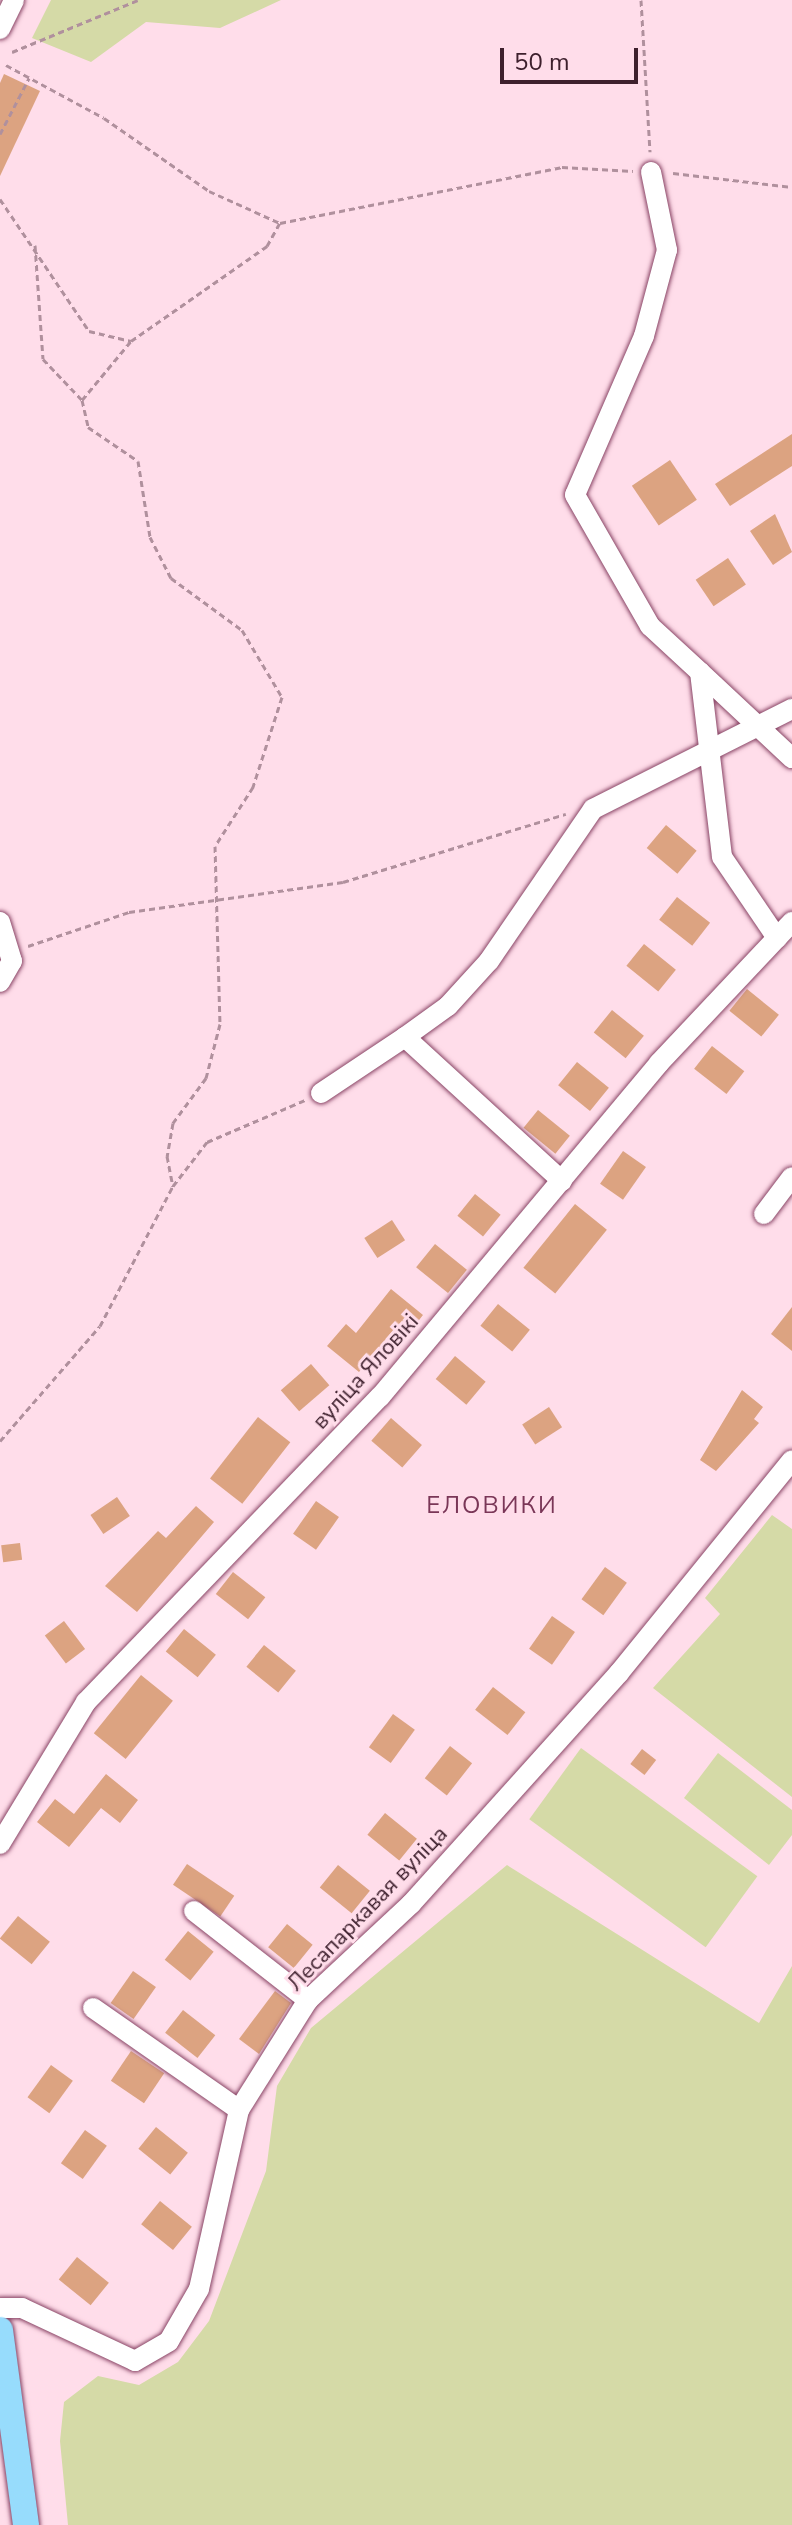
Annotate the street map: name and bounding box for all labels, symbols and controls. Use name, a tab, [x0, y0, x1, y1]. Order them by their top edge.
scale bar	[504, 32, 642, 82]
text: 50 m	[514, 46, 570, 78]
street label: вуліца Яловікі	[307, 1309, 425, 1435]
district label: ЕЛОВИКИ	[426, 1492, 558, 1520]
street label: Лесапаркавая вуліца	[282, 1821, 454, 1997]

